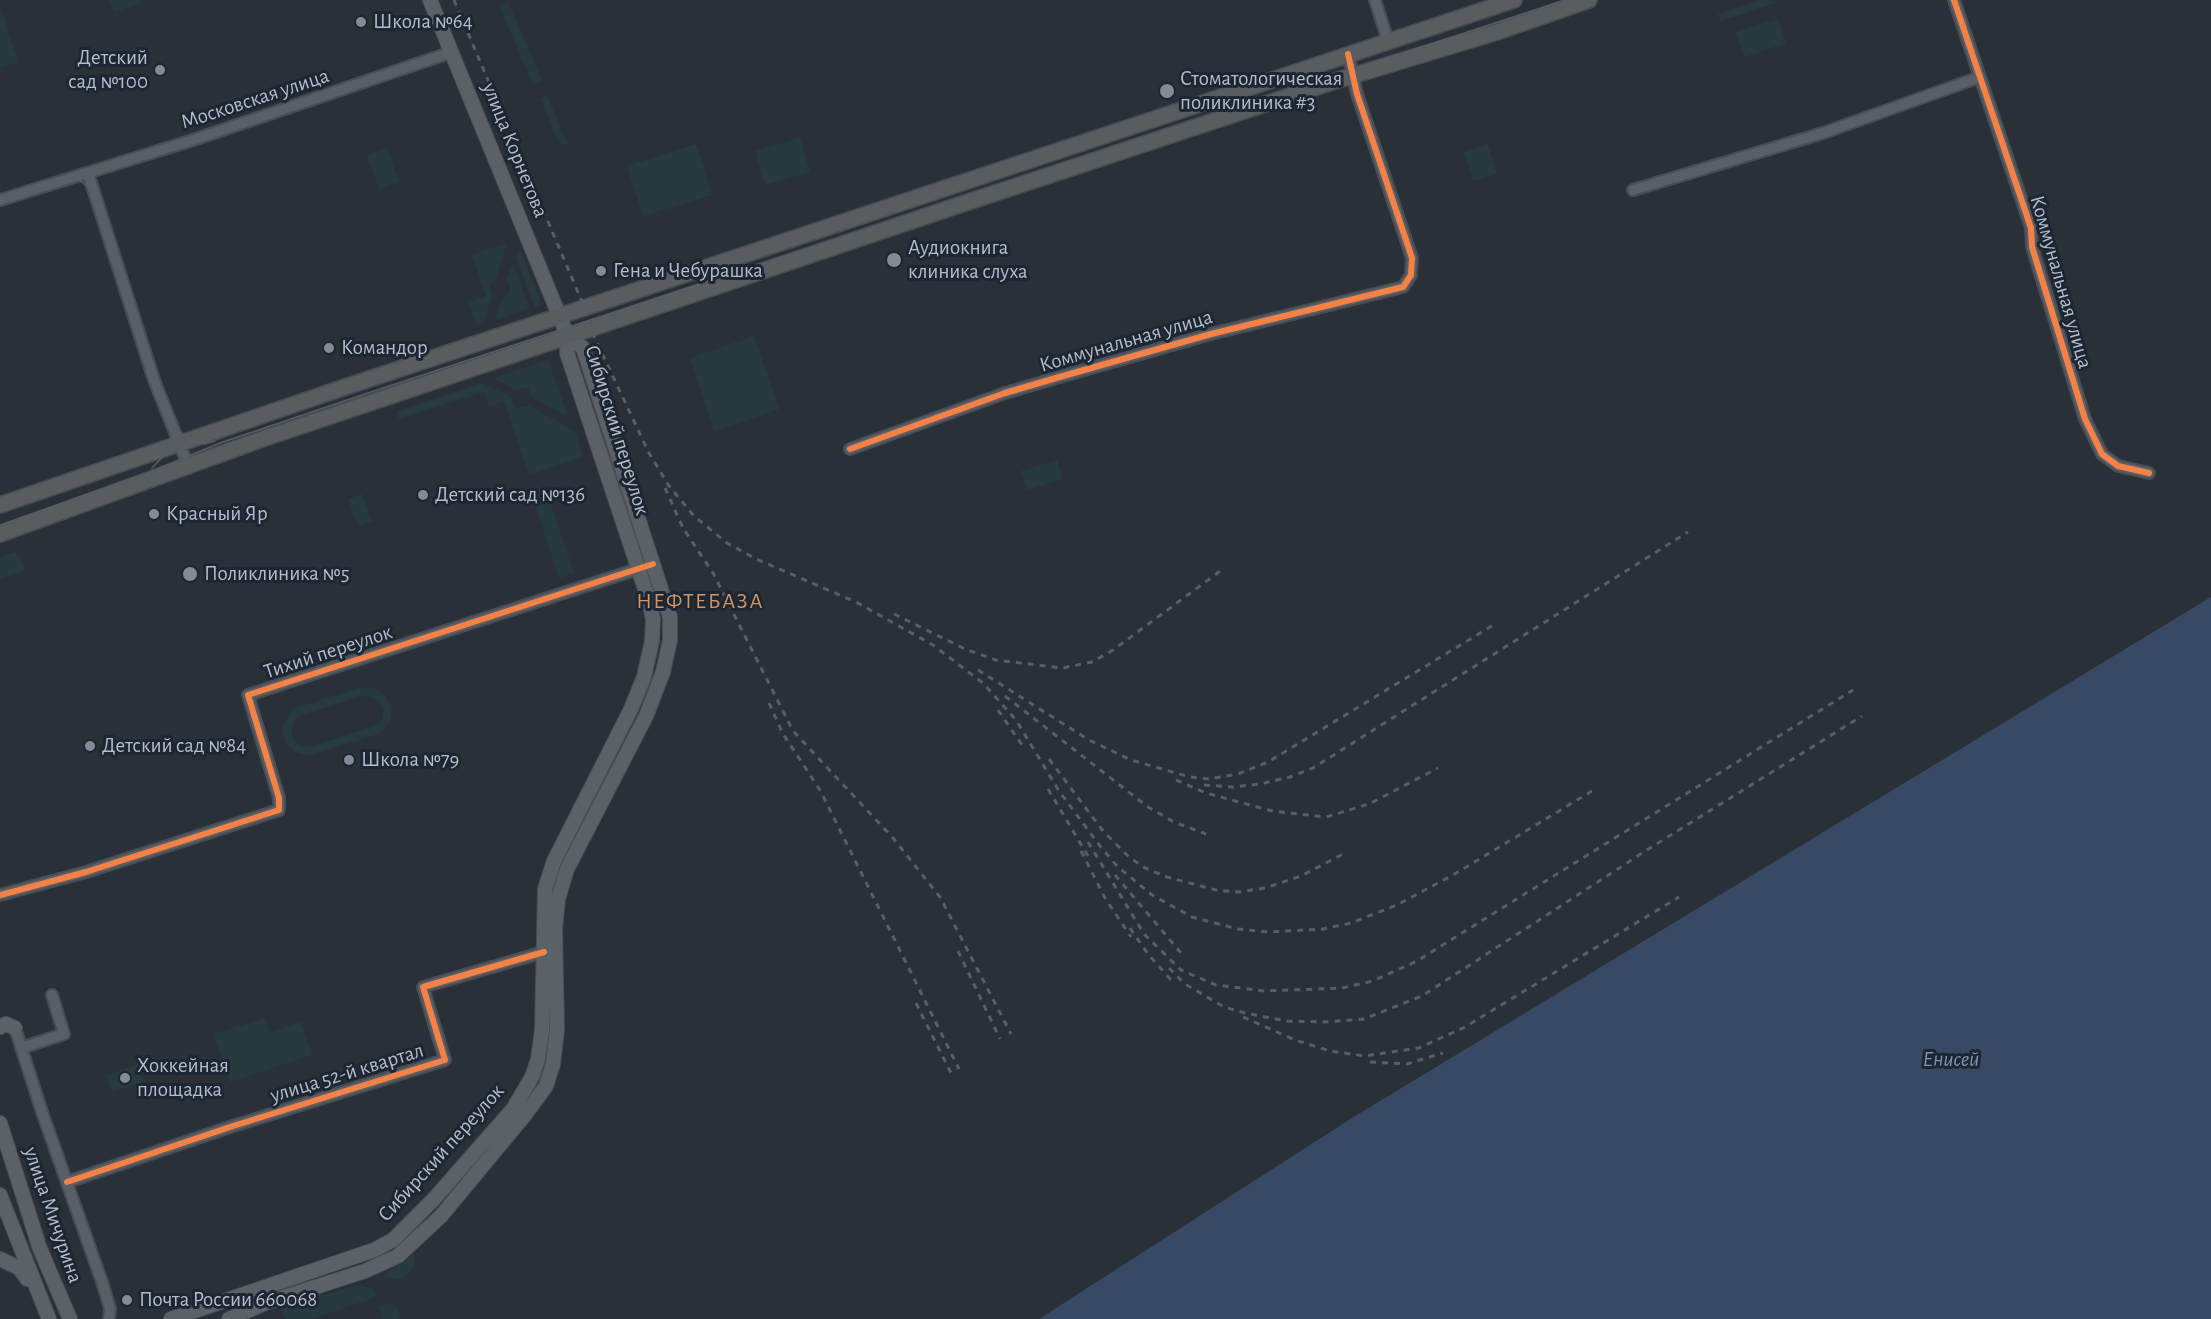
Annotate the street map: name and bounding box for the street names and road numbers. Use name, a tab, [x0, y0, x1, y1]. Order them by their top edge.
street label: Московская улица	[178, 63, 332, 135]
street label: улица Корнетова	[476, 79, 554, 221]
street label: Коммунальная улица	[2024, 192, 2098, 372]
street label: Коммунальная улица	[1036, 304, 1216, 378]
street label: Сибирский переулок	[579, 342, 655, 518]
street label: Тихий переулок	[261, 619, 395, 685]
street label: улица 52-й квартал	[267, 1038, 427, 1108]
street label: Сибирский переулок	[373, 1079, 509, 1227]
street label: улица Мичурина	[18, 1144, 88, 1286]

